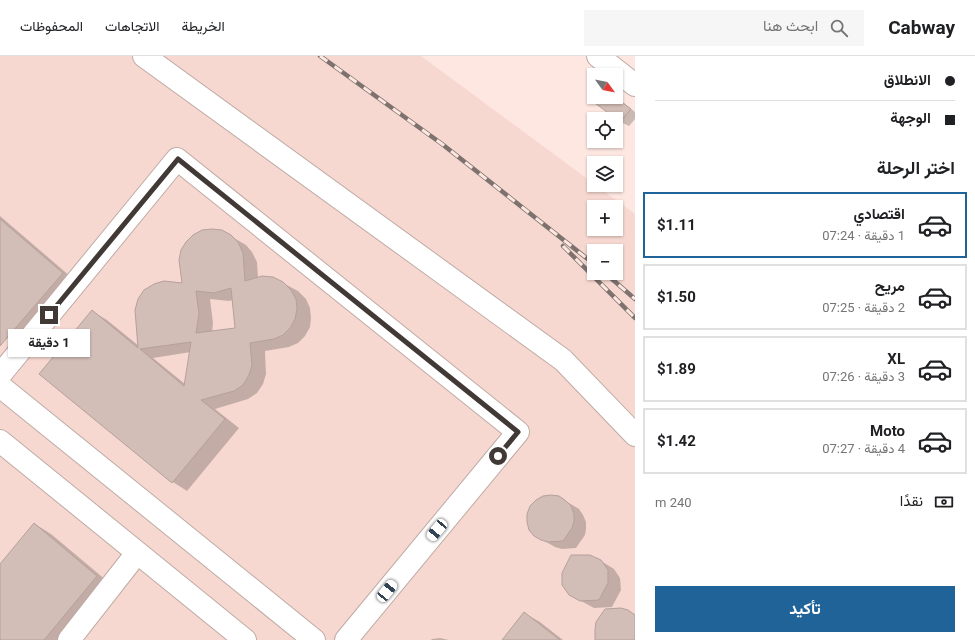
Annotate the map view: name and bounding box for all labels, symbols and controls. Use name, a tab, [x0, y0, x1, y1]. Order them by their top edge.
search box	[584, 10, 864, 46]
text: Cabway	[888, 16, 955, 39]
text: ابحث هنا	[763, 17, 818, 35]
icon: search	[828, 17, 850, 39]
text: المحفوظات	[20, 18, 83, 34]
text: الاتجاهات	[105, 18, 159, 34]
text: الخريطة	[181, 18, 225, 34]
north arrow	[587, 68, 623, 104]
map controls	[587, 68, 623, 280]
text: الانطلاق	[884, 71, 931, 89]
text: الوجهة	[890, 109, 931, 127]
button: locate	[587, 112, 623, 148]
button: layers	[587, 156, 623, 192]
text: اختر الرحلة	[877, 157, 955, 178]
button: +	[587, 200, 623, 236]
text: اقتصادي	[853, 205, 905, 223]
icon: car	[917, 207, 953, 243]
text: $1.11	[657, 216, 696, 234]
text: 1 دقيقة · 07:24	[822, 228, 905, 243]
button: −	[587, 244, 623, 280]
text: مريح	[875, 277, 905, 295]
icon: car	[917, 279, 953, 315]
text: $1.50	[657, 288, 696, 306]
text: 2 دقيقة · 07:25	[822, 300, 905, 315]
route end	[40, 306, 58, 324]
callout: 1 دقيقة	[8, 329, 90, 357]
text: 1 دقيقة	[28, 335, 70, 350]
text: XL	[887, 350, 905, 368]
icon: car	[917, 351, 953, 387]
text: $1.89	[657, 360, 696, 378]
text: 3 دقيقة · 07:26	[822, 369, 905, 384]
text: Moto	[870, 422, 905, 440]
icon: car	[917, 423, 953, 459]
text: $1.42	[657, 432, 696, 450]
text: 4 دقيقة · 07:27	[822, 441, 905, 456]
route start	[489, 447, 507, 465]
icon: cash	[933, 491, 955, 513]
text: نقدًا	[900, 492, 923, 510]
text: 240 m	[655, 495, 692, 510]
car	[425, 517, 449, 543]
car	[375, 578, 399, 604]
button: تأكيد	[655, 586, 955, 632]

